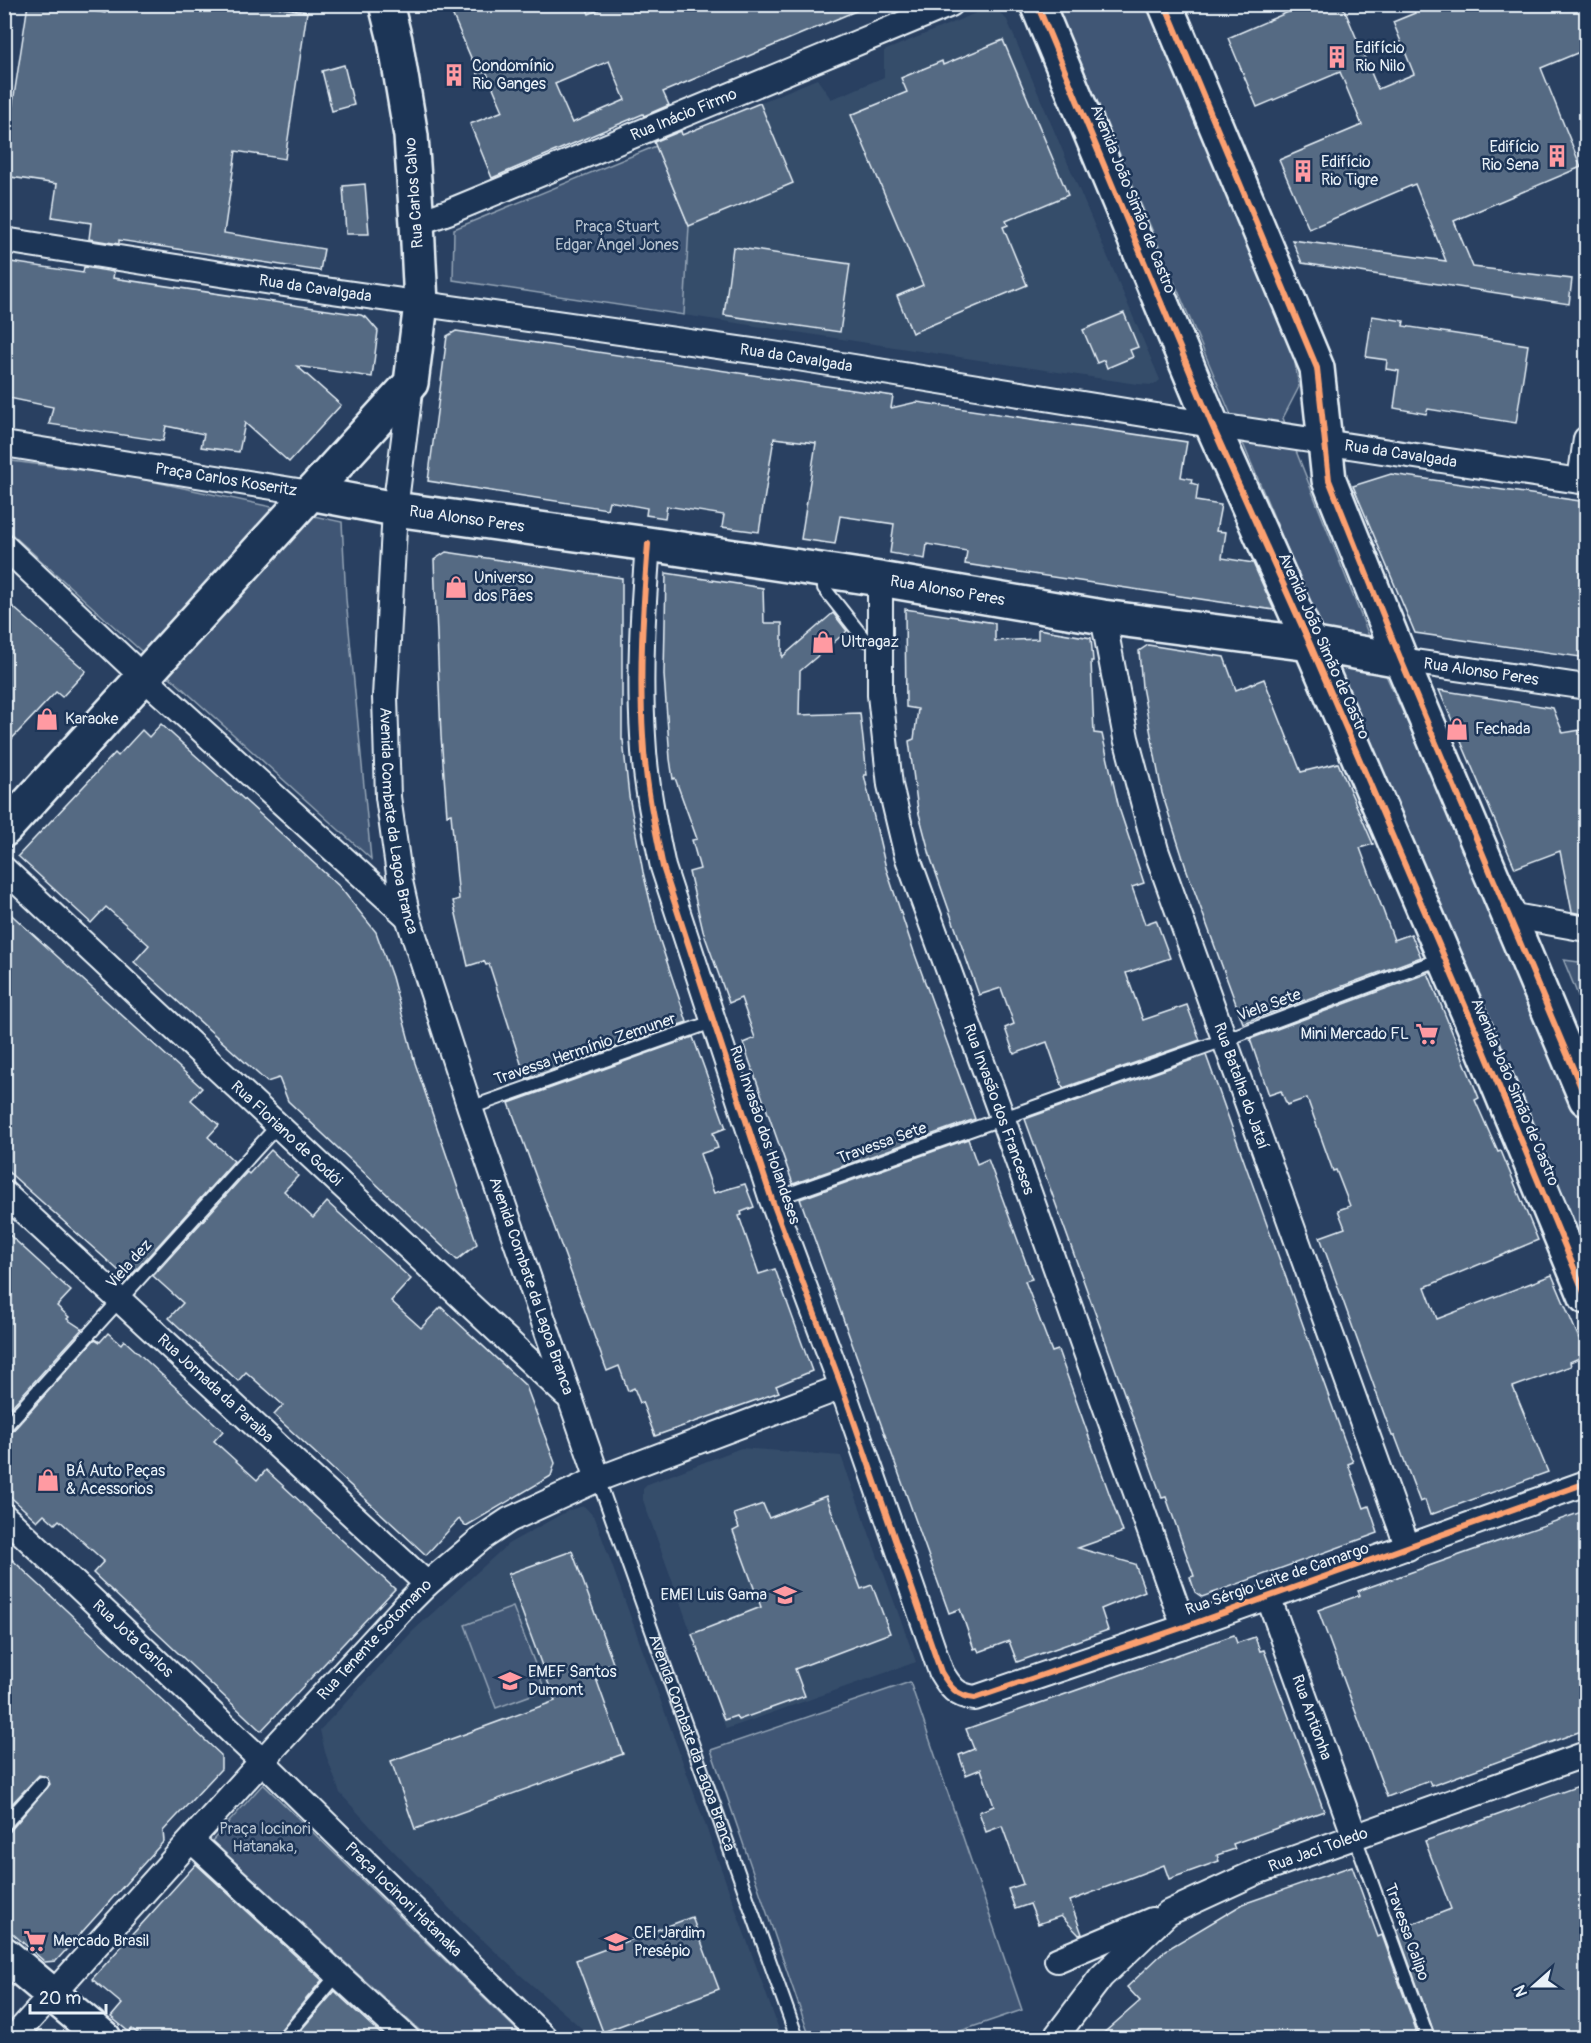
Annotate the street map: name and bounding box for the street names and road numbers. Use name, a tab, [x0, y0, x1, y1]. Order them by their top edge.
street label: Rua Inácio Firmo	[628, 83, 740, 145]
street label: Avenida João Simão de Castro	[1086, 102, 1180, 297]
street label: Rua Carlos Calvo	[400, 136, 428, 249]
street label: Rua da Cavalgada	[257, 270, 373, 307]
street label: Rua da Cavalgada	[739, 339, 854, 377]
street label: Rua da Cavalgada	[1343, 435, 1458, 472]
street label: Praça Carlos Koseritz	[154, 458, 299, 501]
street label: Rua Alonso Peres	[408, 501, 526, 537]
street label: Avenida João Simão de Castro	[1274, 550, 1374, 743]
street label: Rua Alonso Peres	[889, 571, 1006, 610]
street label: Rua Alonso Peres	[1422, 653, 1540, 690]
street label: Avenida Combate da Lagoa Branca	[375, 707, 423, 937]
street label: Viela Sete	[1234, 984, 1304, 1026]
street label: Avenida João Simão de Castro	[1466, 995, 1564, 1189]
street label: Travessa Hermínio Zemuner	[491, 1008, 679, 1090]
street label: Rua Batalha do Jataí	[1209, 1020, 1273, 1152]
street label: Rua Invasão dos Franceses	[959, 1021, 1039, 1197]
street label: Rua Invasão dos Holandeses	[725, 1043, 805, 1227]
street label: Rua Floriano de Godói	[227, 1076, 347, 1191]
street label: Travessa Sete	[835, 1118, 929, 1168]
street label: Avenida Combate da Lagoa Branca	[485, 1174, 578, 1397]
street label: Viela dez	[102, 1235, 156, 1293]
street label: Rua Jornada da Paraiba	[153, 1330, 278, 1447]
street label: Rua Sérgio Leite de Camargo	[1183, 1538, 1372, 1620]
street label: Rua Tenente Sotomano	[313, 1575, 436, 1704]
street label: Rua Jota Carlos	[88, 1595, 178, 1682]
street label: Avenida Combate da Lagoa Branca	[644, 1632, 740, 1854]
street label: Rua Antionha	[1287, 1672, 1336, 1763]
street label: Rua Jací Toledo	[1266, 1823, 1371, 1877]
street label: Praça Iocinori Hatanaka	[341, 1838, 466, 1961]
street label: Travessa Calipo	[1380, 1881, 1434, 1984]

